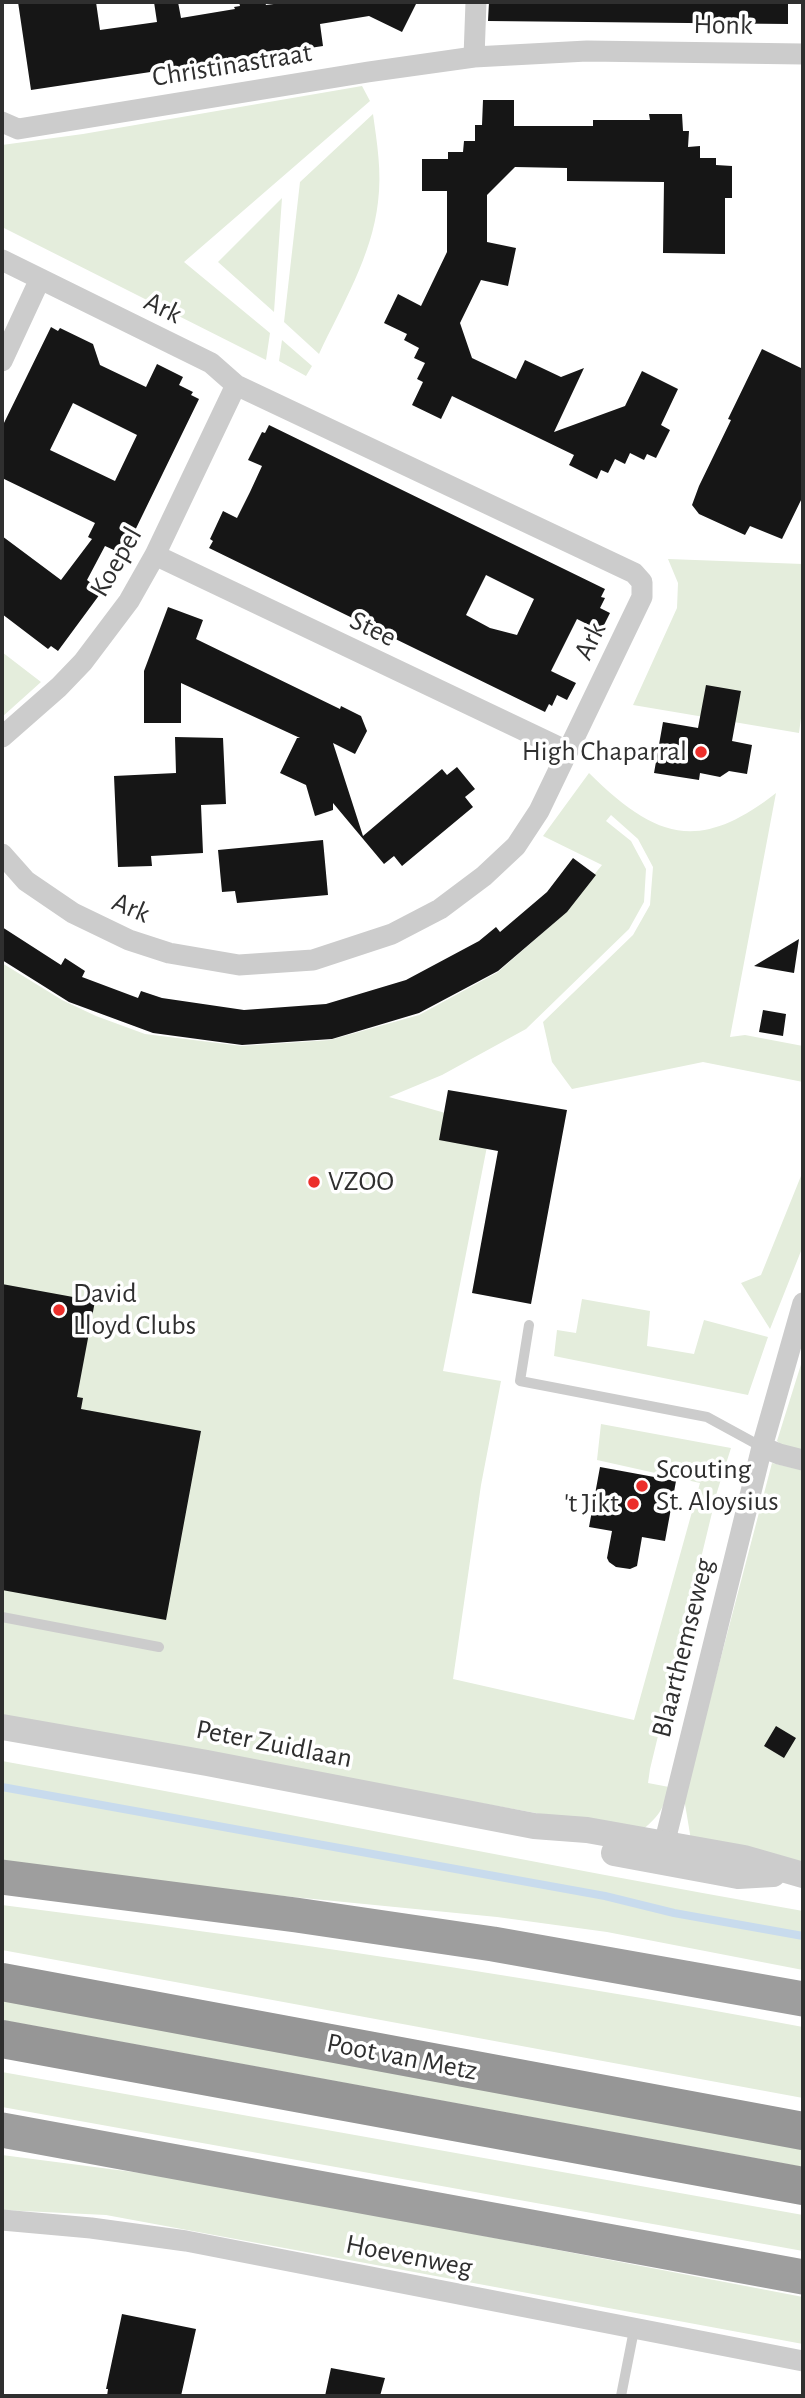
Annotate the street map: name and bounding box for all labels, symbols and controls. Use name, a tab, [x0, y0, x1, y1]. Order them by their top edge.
street label: Honk	[693, 8, 753, 42]
street label: Christinastraat	[150, 36, 314, 94]
street label: Ark	[139, 285, 187, 331]
street label: Koepel	[83, 521, 149, 603]
street label: Stee	[344, 603, 402, 655]
street label: Ark	[567, 617, 613, 665]
place label: High Chaparral	[522, 735, 687, 769]
marker: High Chaparral	[693, 744, 709, 760]
street label: Ark	[107, 885, 155, 931]
place label: VZOO	[328, 1165, 394, 1199]
marker: VZOO	[306, 1174, 322, 1190]
place label: David Lloyd Clubs	[73, 1277, 196, 1343]
marker: David Lloyd Clubs	[51, 1302, 67, 1318]
place label: Scouting St. Aloysius	[656, 1453, 778, 1519]
marker: Scouting St. Aloysius	[634, 1478, 650, 1494]
place label: 't Jikt	[564, 1487, 619, 1521]
marker: 't Jikt	[625, 1496, 641, 1512]
street label: Blaarthemseweg	[645, 1555, 721, 1741]
street label: Peter Zuidlaan	[193, 1712, 355, 1776]
street label: Poot van Metz	[324, 2026, 480, 2088]
street label: Hoevenweg	[343, 2227, 475, 2285]

